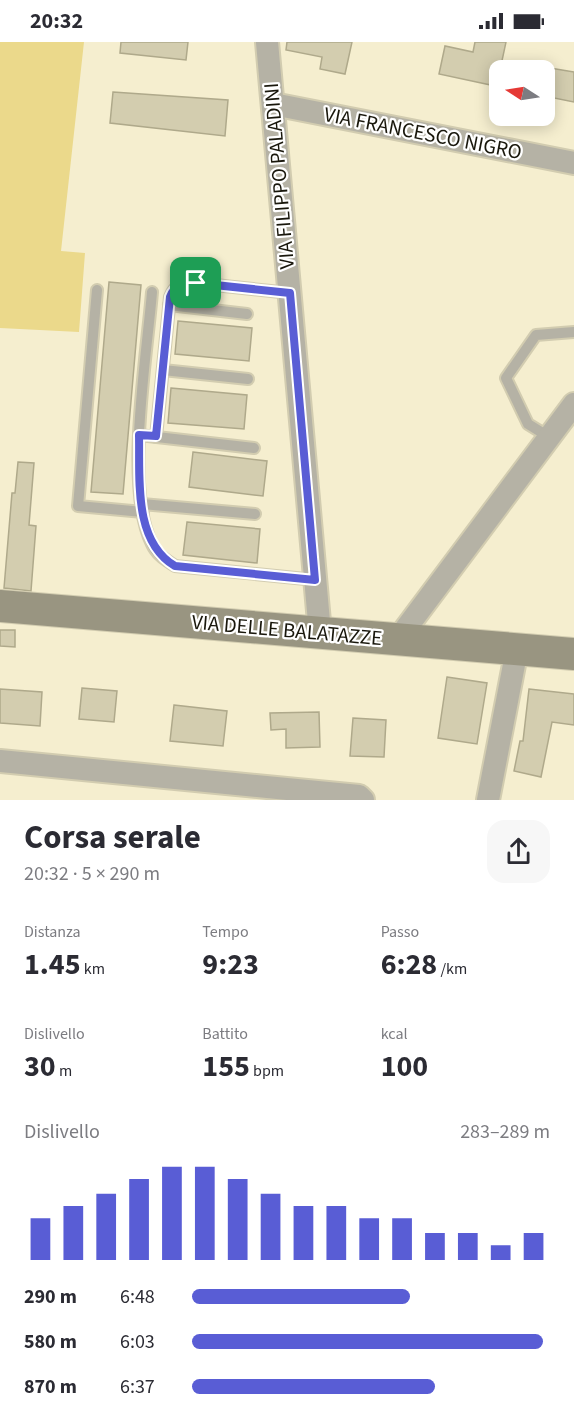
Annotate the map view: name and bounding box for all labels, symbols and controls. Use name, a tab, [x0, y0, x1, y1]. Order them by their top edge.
text: 20:32	[30, 5, 83, 37]
north arrow	[489, 60, 555, 126]
map controls	[489, 60, 555, 126]
street label: VIA FILIPPO PALADINI	[256, 82, 302, 270]
street label: VIA FRANCESCO NIGRO	[322, 99, 524, 167]
pin	[170, 257, 221, 308]
icon: arrive	[179, 266, 212, 299]
street label: VIA DELLE BALATAZZE	[191, 607, 383, 653]
text: Corsa serale	[24, 814, 201, 861]
button: share	[487, 820, 550, 883]
text: 20:32 · 5 × 290 m	[24, 860, 160, 888]
text: Distanza	[24, 921, 81, 943]
text: Tempo	[202, 921, 249, 943]
text: Passo	[381, 921, 419, 943]
text: 1.45	[24, 943, 81, 986]
text: 9:23	[202, 943, 259, 986]
text: 6:28	[381, 943, 437, 986]
text: km	[81, 958, 105, 980]
text: /km	[437, 958, 467, 980]
text: Dislivello	[24, 1023, 85, 1045]
text: Battito	[202, 1023, 248, 1045]
text: kcal	[381, 1023, 408, 1045]
text: 30	[24, 1045, 56, 1088]
text: 155	[202, 1045, 250, 1088]
text: 100	[381, 1045, 428, 1088]
text: m	[56, 1060, 72, 1082]
text: bpm	[250, 1060, 284, 1082]
text: Dislivello	[24, 1118, 100, 1146]
text: 283–289 m	[460, 1118, 550, 1146]
text: 290 m	[24, 1283, 77, 1311]
text: 6:48	[120, 1283, 155, 1311]
text: 580 m	[24, 1328, 77, 1356]
text: 6:03	[120, 1328, 155, 1356]
text: 870 m	[24, 1373, 77, 1401]
text: 6:37	[120, 1373, 155, 1401]

